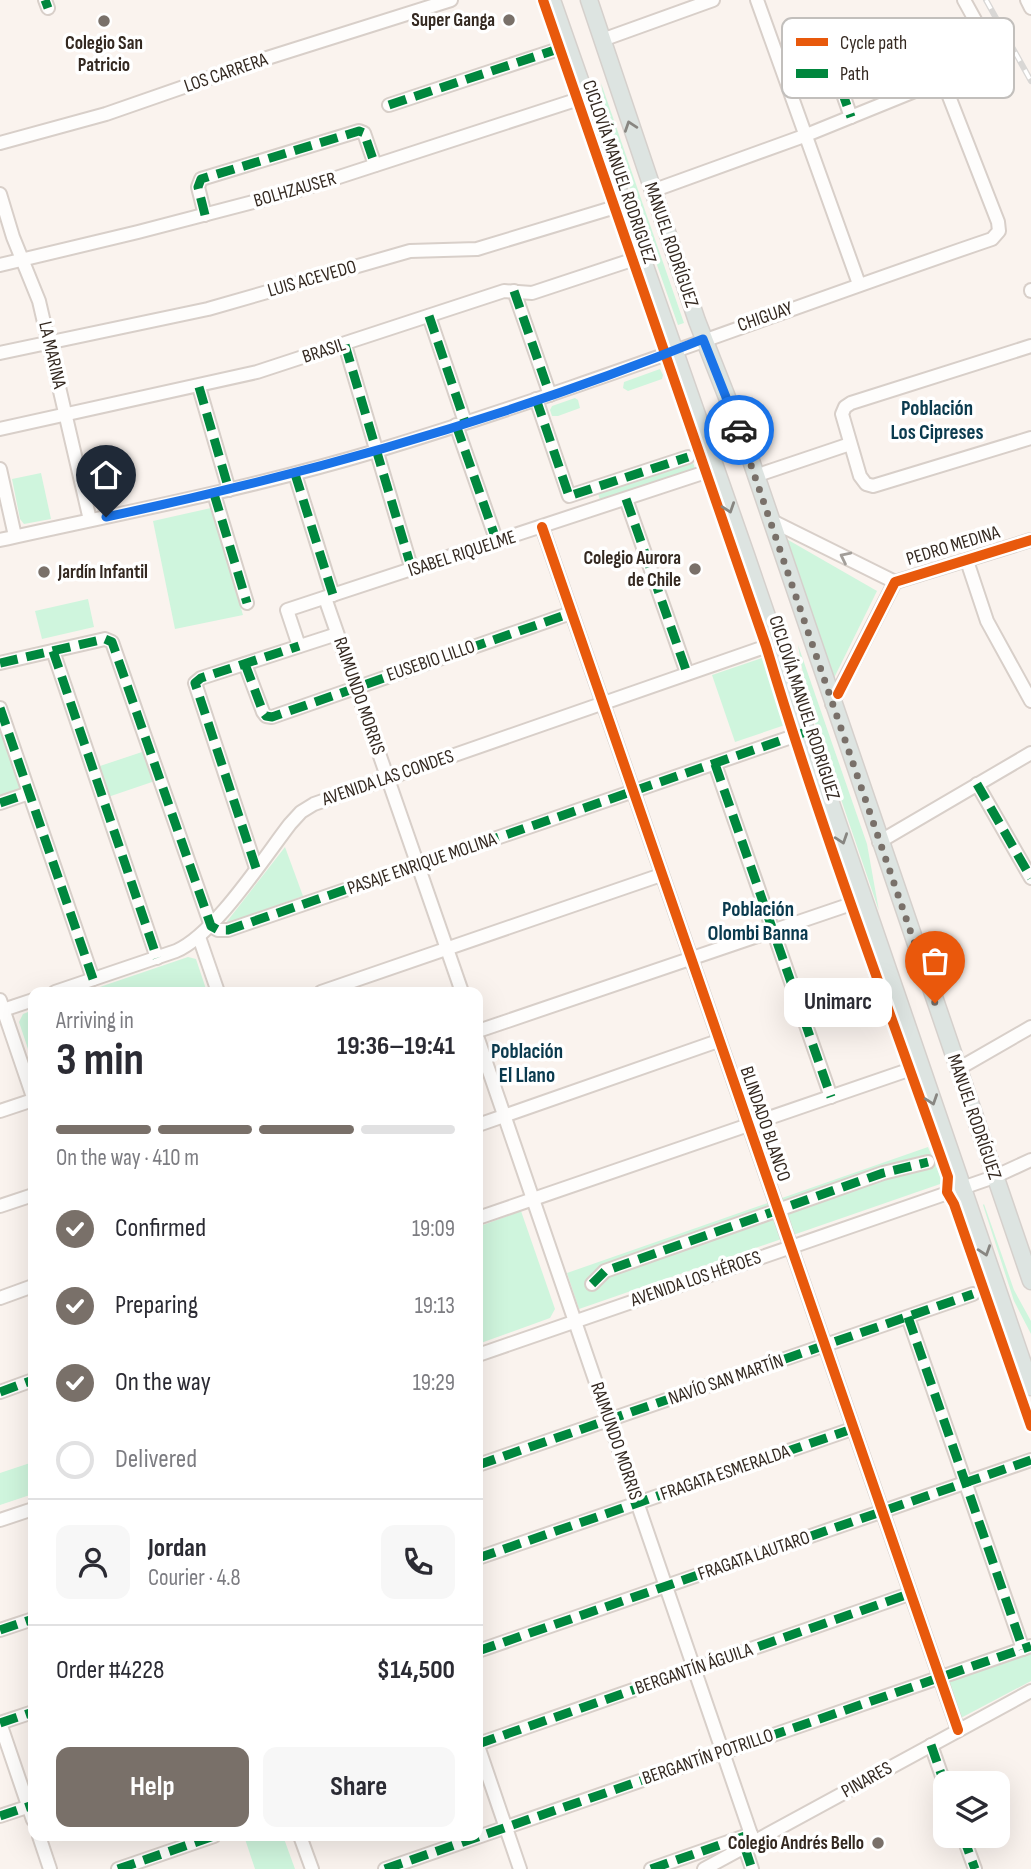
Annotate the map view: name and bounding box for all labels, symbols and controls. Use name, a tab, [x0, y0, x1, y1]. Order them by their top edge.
place label: Super Ganga	[411, 9, 495, 32]
marker: Super Ganga	[501, 12, 517, 28]
marker: Colegio San Patricio	[96, 13, 112, 29]
legend	[782, 18, 1014, 98]
place label: Colegio San Patricio	[65, 32, 143, 77]
text: Cycle path	[840, 32, 907, 55]
street label: LOS CARRERA	[181, 48, 272, 98]
text: Path	[840, 63, 869, 86]
street label: CICLOVÍA MANUEL RODRIGUEZ	[577, 77, 661, 267]
one-way arrow	[624, 121, 639, 133]
street label: BOLHZAUSER	[251, 167, 339, 213]
street label: MANUEL RODRÍGUEZ	[639, 179, 703, 311]
street label: LUIS ACEVEDO	[265, 255, 359, 303]
street label: CHIGUAY	[734, 297, 796, 337]
street label: LA MARINA	[33, 319, 71, 392]
street label: BRASIL	[299, 333, 349, 369]
courier	[704, 395, 774, 465]
district label: Población Los Cipreses	[890, 396, 984, 445]
icon: car	[720, 411, 758, 449]
pin	[76, 445, 136, 517]
icon: home	[87, 456, 125, 494]
one-way arrow	[721, 501, 735, 513]
street label: PEDRO MEDINA	[904, 521, 1003, 571]
street label: ISABEL RIQUELME	[405, 526, 519, 582]
place label: Colegio Aurora de Chile	[583, 547, 681, 592]
one-way arrow	[840, 551, 852, 565]
place label: Jardín Infantil	[57, 561, 148, 584]
marker: Colegio Aurora de Chile	[687, 561, 703, 577]
marker: Jardín Infantil	[36, 564, 52, 580]
street label: CICLOVÍA MANUEL RODRIGUEZ	[763, 613, 845, 803]
street label: RAIMUNDO MORRIS	[328, 634, 390, 758]
street label: EUSEBIO LILLO	[384, 635, 478, 687]
street label: AVENIDA LAS CONDES	[318, 745, 457, 812]
street label: PASAJE ENRIQUE MOLINA	[344, 827, 500, 900]
one-way arrow	[834, 832, 848, 844]
district label: Población Olombi Banna	[708, 897, 808, 946]
pin	[905, 931, 965, 1003]
icon: bag	[916, 942, 954, 980]
callout: Unimarc	[785, 978, 893, 1028]
text: Unimarc	[804, 988, 872, 1016]
text: Arriving in	[56, 1007, 134, 1035]
text: 19:36–19:41	[337, 1031, 455, 1062]
text: 3 min	[56, 1033, 144, 1088]
district label: Población El Llano	[491, 1039, 563, 1088]
street label: MANUEL RODRÍGUEZ	[942, 1051, 1006, 1183]
street label: BLINDADO BLANCO	[735, 1064, 795, 1184]
one-way arrow	[924, 1094, 938, 1106]
text: On the way · 410 m	[56, 1144, 199, 1172]
icon: check	[56, 1210, 94, 1248]
text: Confirmed	[115, 1213, 206, 1244]
text: 19:09	[412, 1215, 455, 1243]
one-way arrow	[976, 1245, 991, 1257]
street label: AVENIDA LOS HÉROES	[627, 1246, 764, 1312]
icon: check	[56, 1287, 94, 1325]
text: Preparing	[115, 1290, 198, 1321]
text: 19:13	[415, 1292, 455, 1320]
street label: NAVÍO SAN MARTÍN	[665, 1350, 787, 1410]
icon: check	[56, 1364, 94, 1402]
text: On the way	[115, 1367, 211, 1398]
text: 19:29	[413, 1369, 455, 1397]
street label: RAIMUNDO MORRIS	[585, 1379, 647, 1503]
street label: FRAGATA ESMERALDA	[657, 1440, 793, 1506]
text: Delivered	[115, 1444, 197, 1475]
button: person	[56, 1525, 130, 1599]
button: phone	[381, 1525, 455, 1599]
street label: FRAGATA LAUTARO	[695, 1526, 813, 1586]
text: Jordan	[148, 1533, 206, 1564]
text: Courier · 4.8	[148, 1564, 241, 1592]
street label: BERGANTÍN ÁGUILA	[632, 1638, 757, 1700]
text: Order #4228	[56, 1655, 164, 1686]
text: $14,500	[377, 1655, 455, 1686]
street label: BERGANTÍN POTRILLO	[639, 1724, 777, 1790]
button: Help	[56, 1747, 249, 1827]
button: Share	[263, 1747, 455, 1827]
street label: PINARES	[838, 1757, 896, 1803]
map controls	[933, 1771, 1010, 1848]
button: layers	[933, 1771, 1010, 1848]
place label: Colegio Andrés Bello	[728, 1832, 864, 1855]
marker: Colegio Andrés Bello	[870, 1835, 886, 1851]

